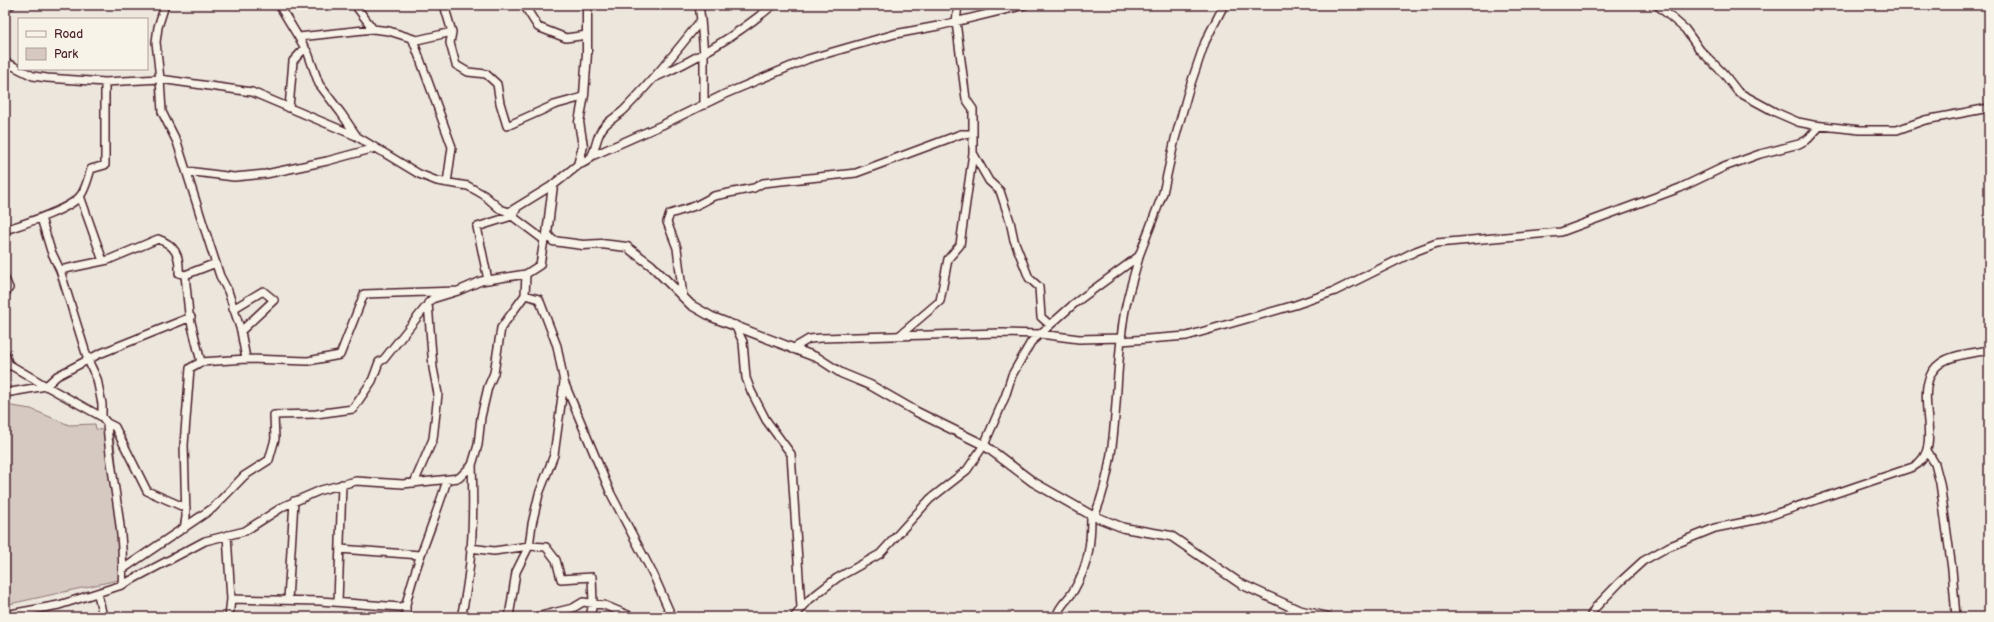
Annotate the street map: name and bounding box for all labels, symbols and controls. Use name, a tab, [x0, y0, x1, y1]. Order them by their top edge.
legend	[18, 18, 148, 70]
text: Road	[54, 27, 83, 42]
text: Park	[54, 47, 78, 62]

